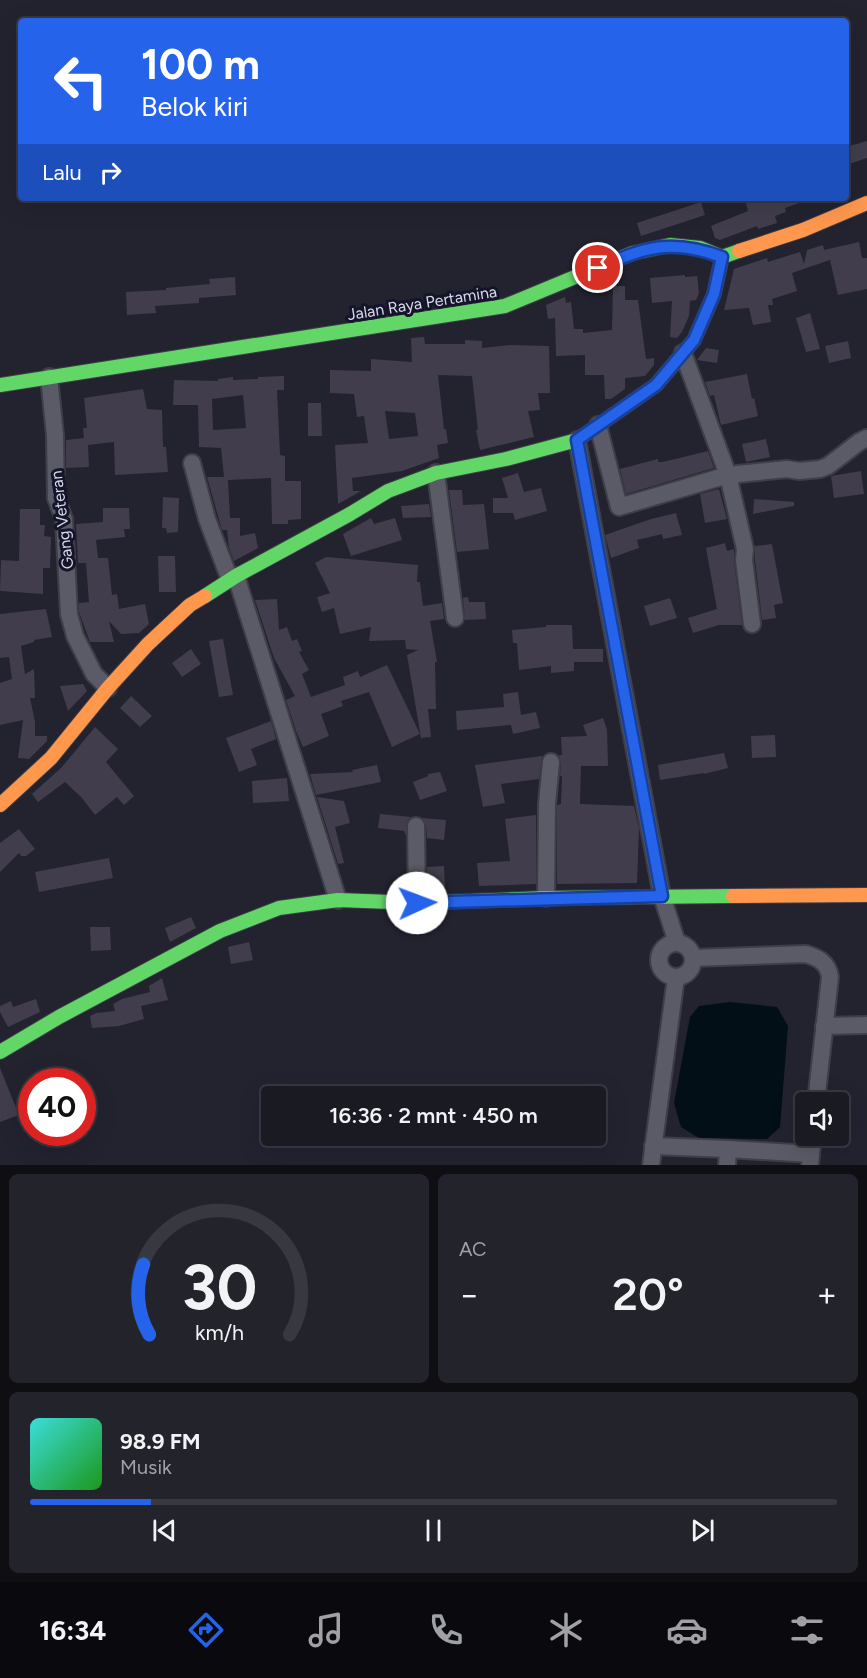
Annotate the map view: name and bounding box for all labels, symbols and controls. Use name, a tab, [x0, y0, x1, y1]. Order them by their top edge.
text: 100 m	[141, 39, 260, 90]
icon: left	[42, 42, 120, 120]
text: Belok kiri	[141, 90, 248, 123]
icon: right	[94, 156, 127, 189]
text: Lalu	[42, 159, 82, 186]
pin	[572, 242, 623, 293]
icon: arrive	[581, 251, 614, 284]
street label: Jalan Raya Pertamina	[346, 282, 498, 324]
street label: Gang Veteran	[47, 470, 77, 570]
position arrow	[385, 871, 449, 935]
speed limit sign: 40	[18, 1068, 96, 1146]
map controls	[795, 1092, 849, 1146]
button: sound	[795, 1092, 849, 1146]
text: 16:36 · 2 mnt · 450 m	[329, 1102, 538, 1129]
text: AC	[459, 1237, 487, 1261]
text: 30	[181, 1250, 257, 1325]
text: 20°	[612, 1267, 684, 1321]
text: −	[459, 1275, 480, 1314]
text: +	[816, 1275, 837, 1314]
text: km/h	[195, 1321, 243, 1346]
text: 98.9 FM	[120, 1428, 201, 1455]
text: Musik	[120, 1455, 172, 1479]
icon: previous	[148, 1514, 181, 1547]
icon: pause	[417, 1514, 450, 1547]
icon: next	[686, 1514, 719, 1547]
icon: directions	[185, 1609, 227, 1651]
icon: music	[305, 1609, 347, 1651]
icon: phone	[425, 1609, 467, 1651]
icon: climate	[545, 1609, 587, 1651]
icon: car	[666, 1609, 708, 1651]
icon: filters	[786, 1609, 828, 1651]
text: 16:34	[39, 1614, 106, 1647]

